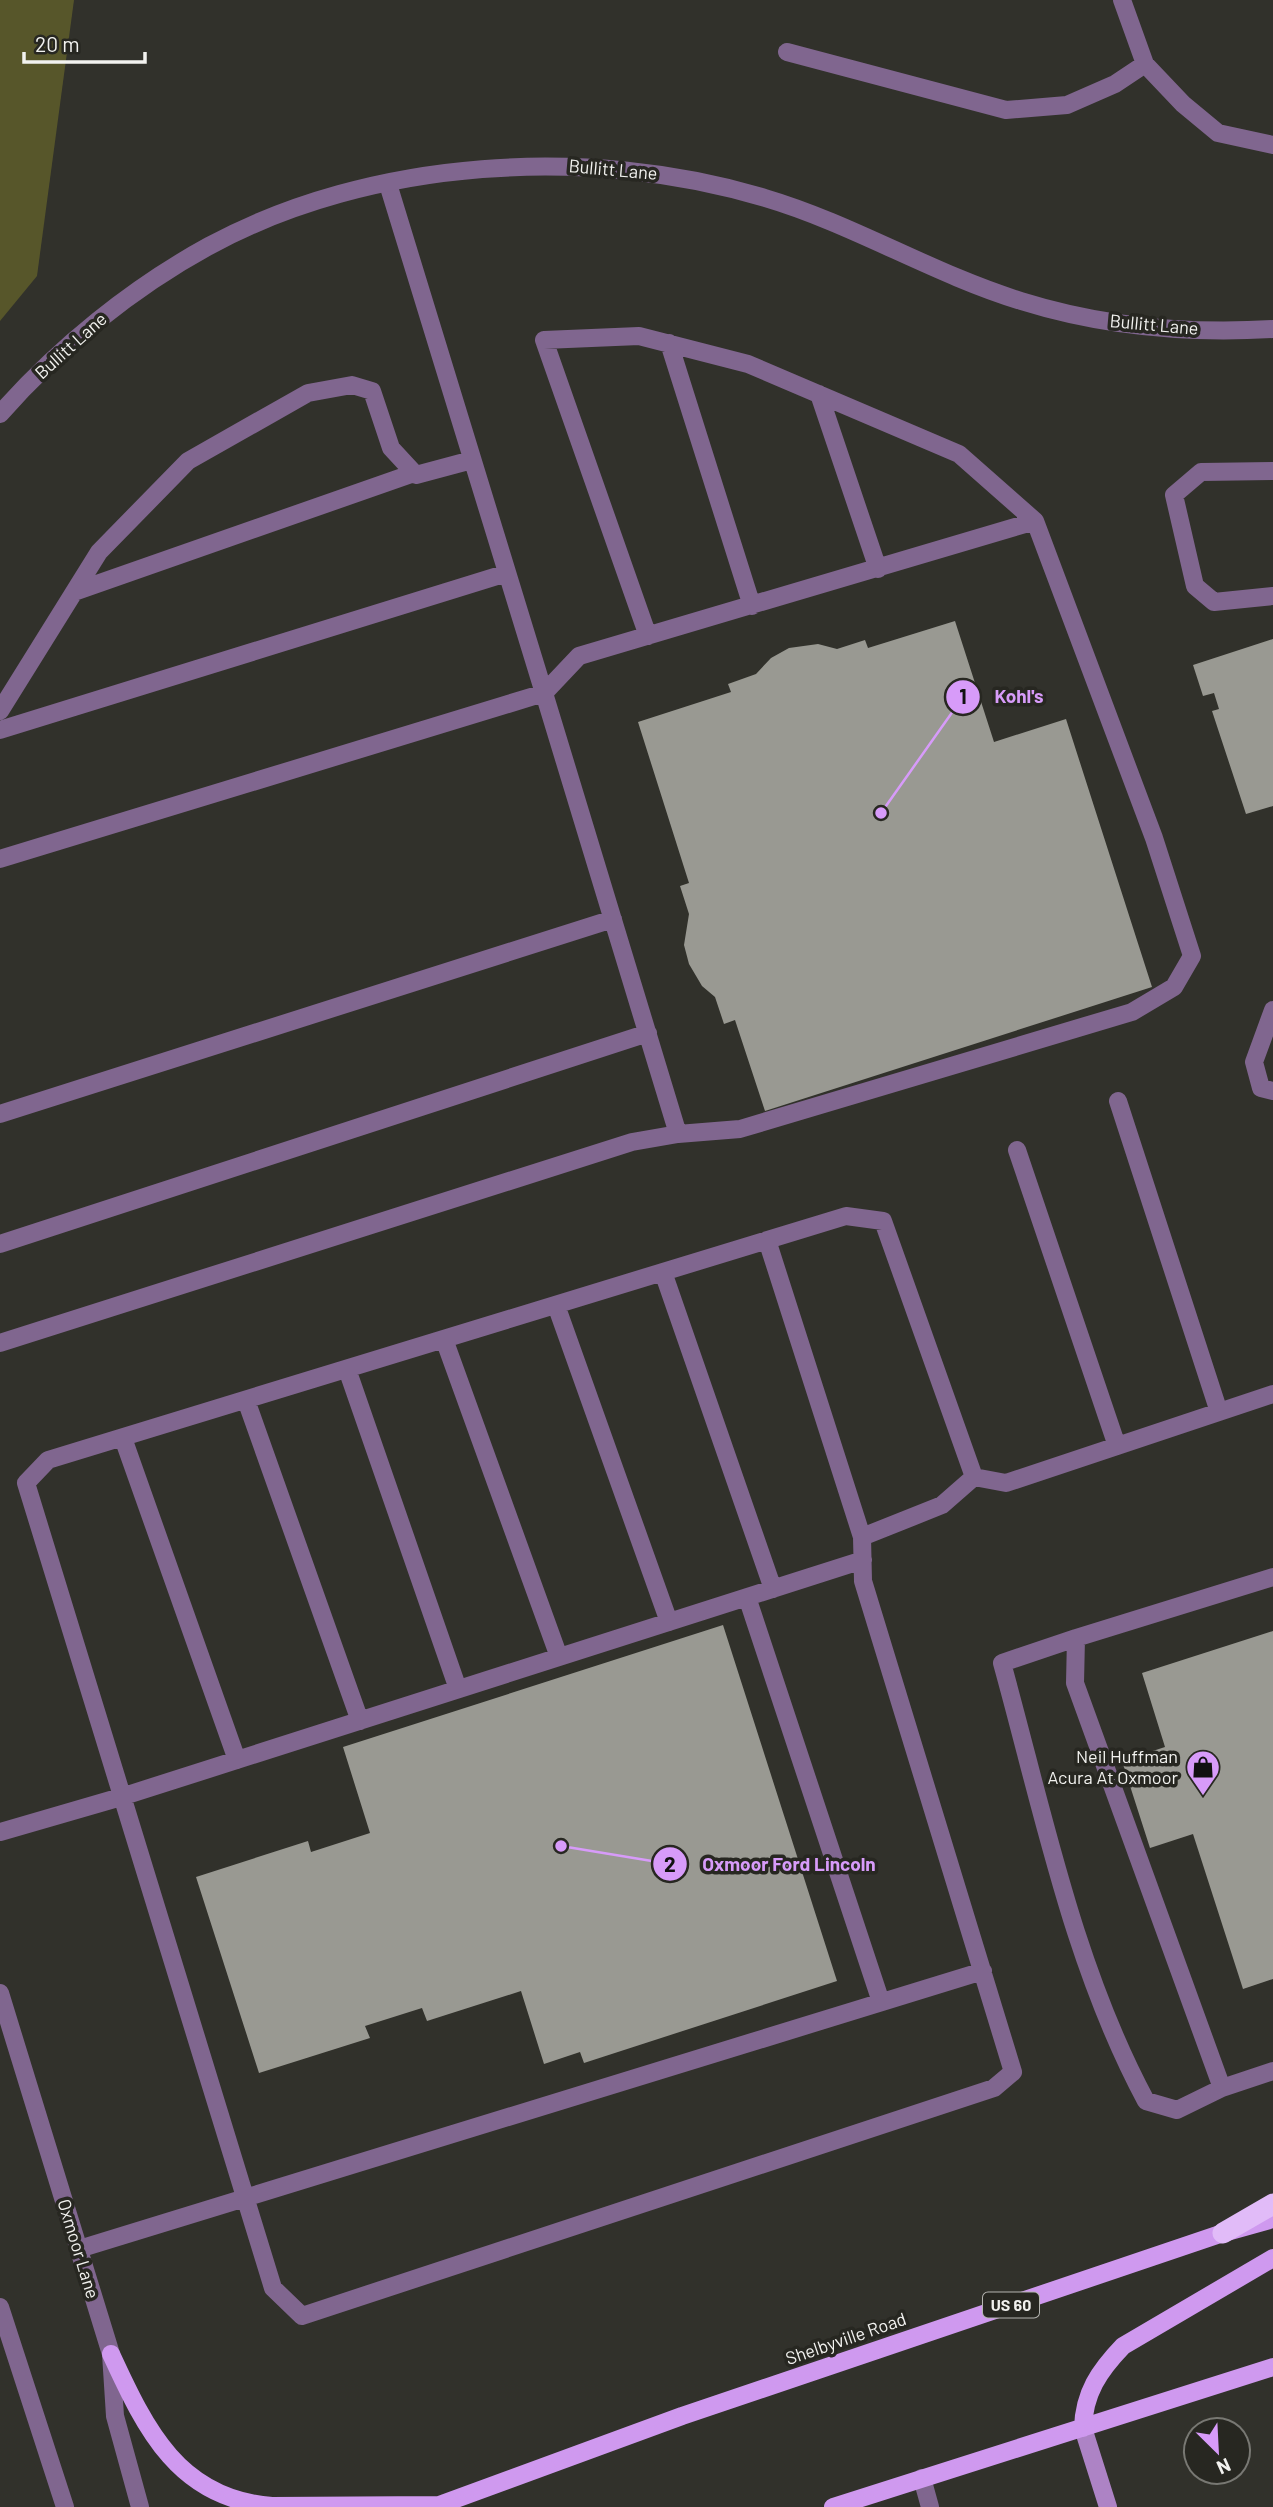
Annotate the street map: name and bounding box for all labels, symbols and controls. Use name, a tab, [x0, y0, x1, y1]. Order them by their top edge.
scale bar	[24, 21, 145, 65]
text: 20 m	[35, 31, 80, 56]
street label: Bullitt Lane	[568, 154, 658, 184]
street label: Bullitt Lane	[30, 307, 111, 383]
street label: Bullitt Lane	[1109, 309, 1199, 339]
callout: Kohl's	[946, 677, 1058, 717]
text: 1	[959, 683, 967, 708]
text: Kohl's	[994, 684, 1044, 707]
place label: Neil Huffman Acura At Oxmoor	[1047, 1745, 1178, 1788]
shop icon: Neil Huffman Acura At Oxmoor	[1184, 1748, 1222, 1797]
callout: Oxmoor Ford Lincoln	[653, 1844, 889, 1884]
text: 2	[664, 1851, 676, 1876]
text: Oxmoor Ford Lincoln	[702, 1852, 876, 1875]
street label: Oxmoor Lane	[53, 2196, 105, 2301]
road number: US 60	[983, 2292, 1039, 2318]
street label: Shelbyville Road	[782, 2307, 909, 2369]
north arrow	[1182, 2416, 1252, 2486]
text: N	[1214, 2454, 1235, 2480]

